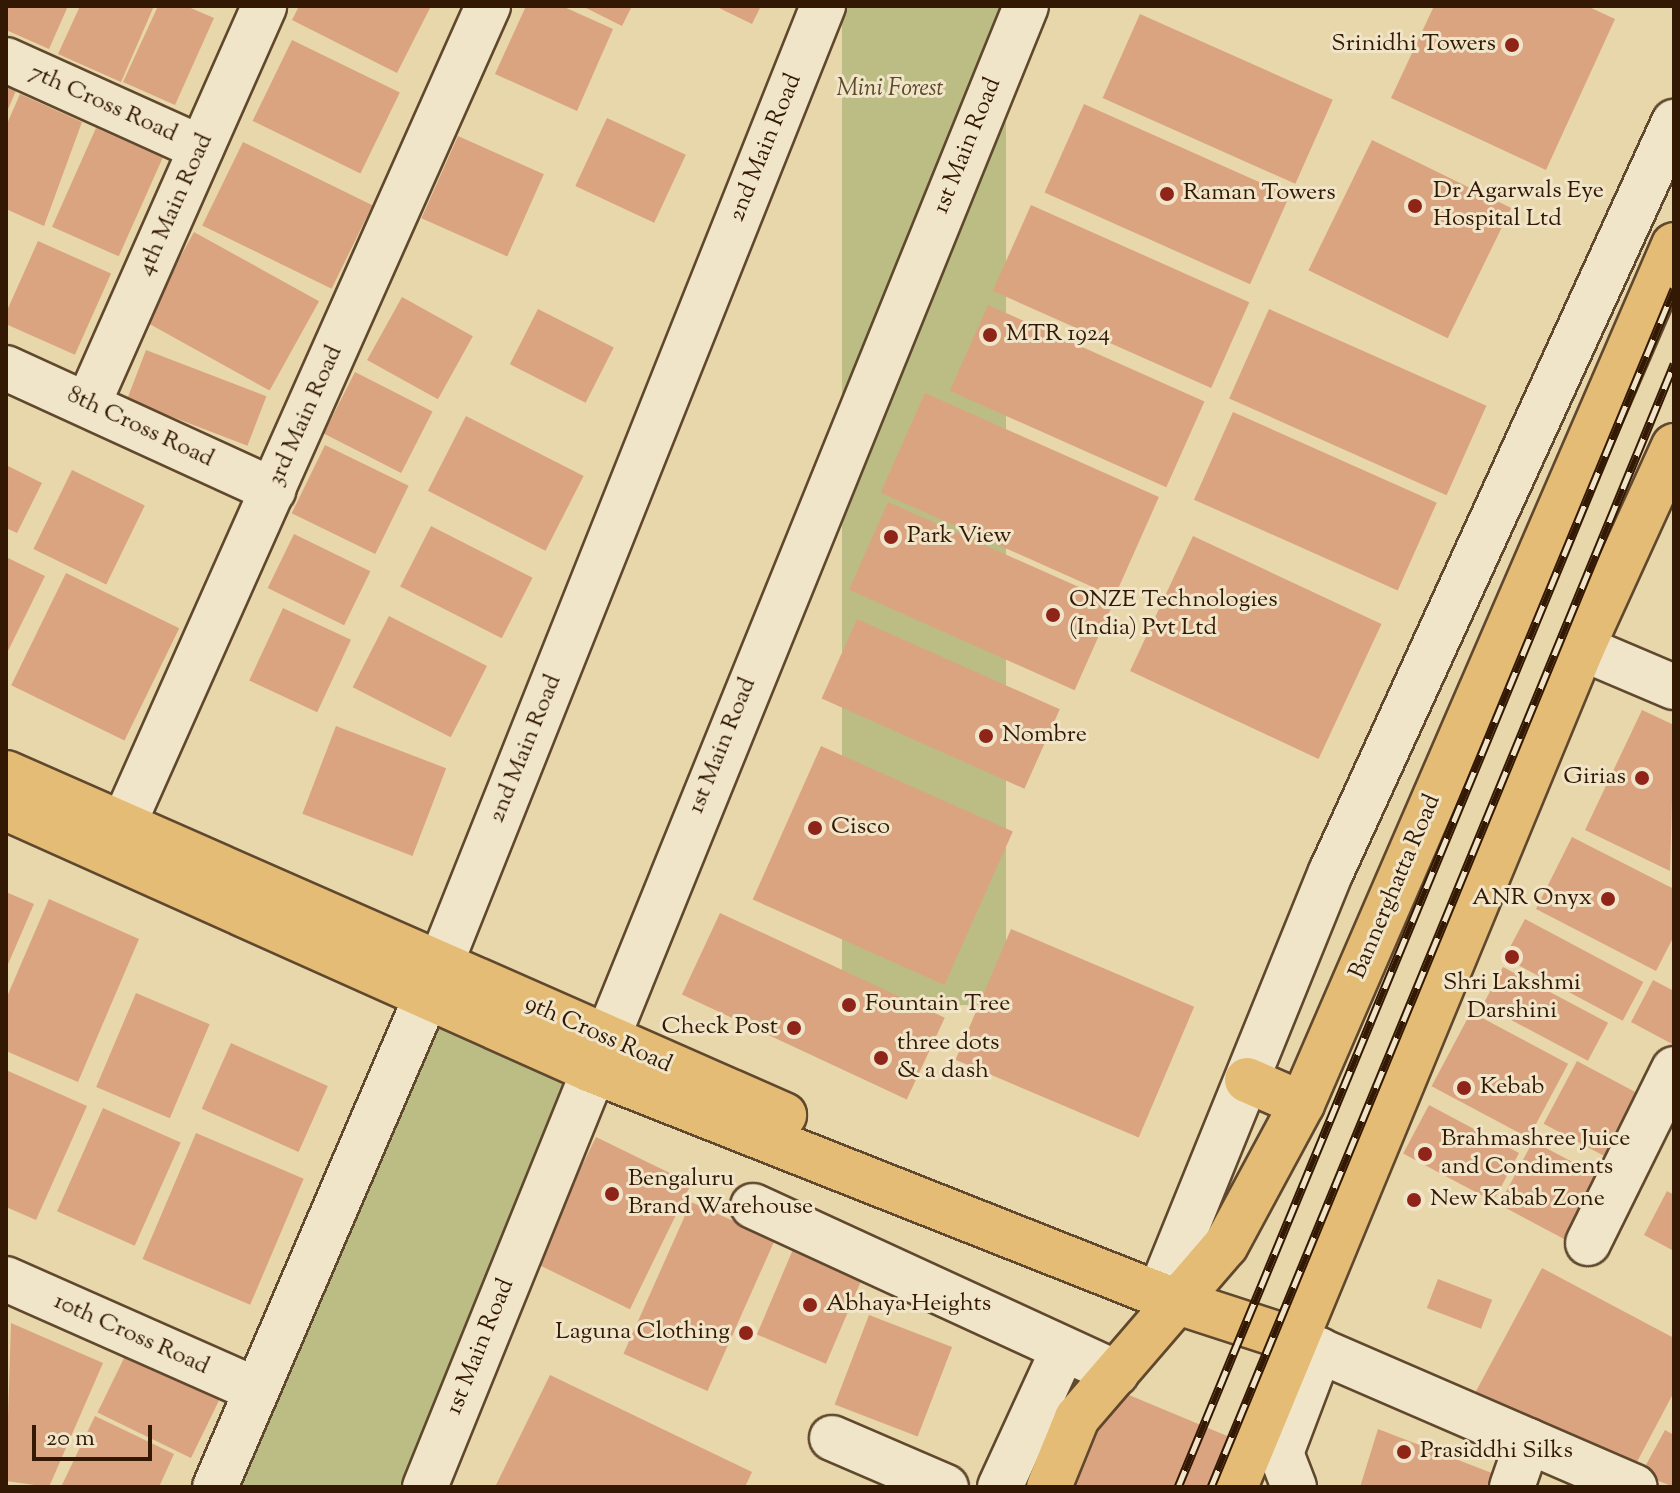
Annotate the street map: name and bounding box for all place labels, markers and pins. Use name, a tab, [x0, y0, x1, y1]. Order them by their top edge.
place label: Srinidhi Towers	[1331, 31, 1496, 59]
marker: Srinidhi Towers	[1503, 36, 1521, 54]
place label: Dr Agarwals Eye Hospital Ltd	[1433, 178, 1604, 234]
place label: Raman Towers	[1183, 180, 1336, 208]
marker: Raman Towers	[1158, 185, 1176, 203]
marker: Dr Agarwals Eye Hospital Ltd	[1404, 195, 1426, 217]
place label: MTR 1924	[1006, 321, 1110, 349]
marker: MTR 1924	[981, 326, 999, 344]
place label: Park View	[907, 523, 1011, 551]
marker: Park View	[882, 528, 900, 546]
place label: ONZE Technologies (India) Pvt Ltd	[1069, 587, 1278, 643]
marker: ONZE Technologies (India) Pvt Ltd	[1044, 606, 1062, 624]
place label: Nombre	[1002, 722, 1087, 750]
marker: Nombre	[977, 727, 995, 745]
place label: Girias	[1563, 764, 1626, 792]
marker: Girias	[1633, 769, 1651, 787]
place label: Cisco	[831, 814, 890, 842]
marker: Cisco	[806, 819, 824, 837]
place label: ANR Onyx	[1472, 885, 1592, 913]
marker: ANR Onyx	[1599, 890, 1617, 908]
marker: Shri Lakshmi Darshini	[1503, 948, 1521, 966]
place label: Shri Lakshmi Darshini	[1443, 970, 1581, 1026]
place label: Fountain Tree	[865, 991, 1010, 1019]
marker: Fountain Tree	[840, 996, 858, 1014]
place label: Check Post	[661, 1014, 778, 1042]
marker: Check Post	[785, 1019, 803, 1037]
place label: three dots & a dash	[897, 1030, 1000, 1086]
marker: three dots & a dash	[872, 1049, 890, 1067]
place label: Kebab	[1480, 1074, 1544, 1102]
marker: Kebab	[1455, 1079, 1473, 1097]
place label: Brahmashree Juice and Condiments	[1441, 1126, 1630, 1182]
marker: Brahmashree Juice and Condiments	[1416, 1145, 1434, 1163]
place label: Bengaluru Brand Warehouse	[628, 1166, 813, 1222]
marker: Bengaluru Brand Warehouse	[603, 1185, 621, 1203]
place label: New Kabab Zone	[1430, 1186, 1605, 1214]
marker: New Kabab Zone	[1405, 1191, 1423, 1209]
place label: Abhaya Heights	[826, 1291, 991, 1319]
marker: Abhaya Heights	[801, 1296, 819, 1314]
place label: Laguna Clothing	[555, 1319, 730, 1347]
marker: Laguna Clothing	[737, 1324, 755, 1342]
place label: Prasiddhi Silks	[1420, 1438, 1573, 1466]
marker: Prasiddhi Silks	[1395, 1443, 1413, 1461]

